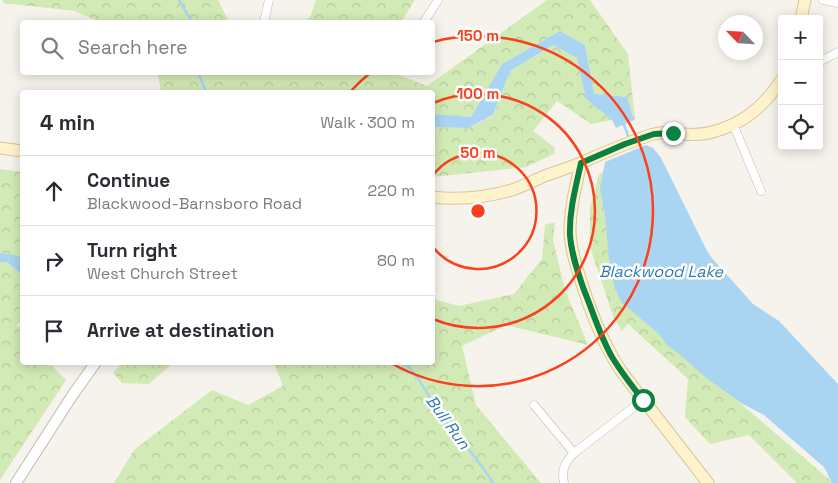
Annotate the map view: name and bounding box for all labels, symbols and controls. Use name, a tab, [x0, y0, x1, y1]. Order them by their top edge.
north arrow	[718, 15, 763, 60]
map controls	[778, 15, 823, 150]
button: +	[778, 15, 823, 60]
search box	[20, 20, 435, 75]
text: 150 m	[457, 26, 499, 45]
icon: search	[38, 34, 66, 62]
text: Search here	[78, 35, 188, 60]
button: −	[778, 60, 823, 105]
text: 100 m	[457, 84, 499, 103]
button: locate	[778, 105, 823, 150]
text: 4 min	[40, 109, 95, 136]
text: Walk · 300 m	[320, 112, 415, 133]
route end	[662, 122, 685, 145]
text: 50 m	[460, 143, 496, 162]
text: Continue	[87, 168, 170, 193]
icon: ahead	[40, 177, 68, 205]
text: 220 m	[368, 180, 415, 201]
text: Blackwood-Barnsboro Road	[87, 193, 302, 214]
centre of rings	[469, 202, 487, 220]
text: Turn right	[87, 238, 177, 263]
icon: right	[40, 247, 68, 275]
text: 80 m	[377, 250, 415, 271]
water label: Blackwood Lake	[599, 261, 724, 282]
text: West Church Street	[87, 263, 238, 284]
icon: arrive	[40, 317, 68, 345]
text: Arrive at destination	[87, 318, 275, 343]
route start	[632, 389, 655, 412]
water label: Bull Run	[421, 391, 475, 454]

